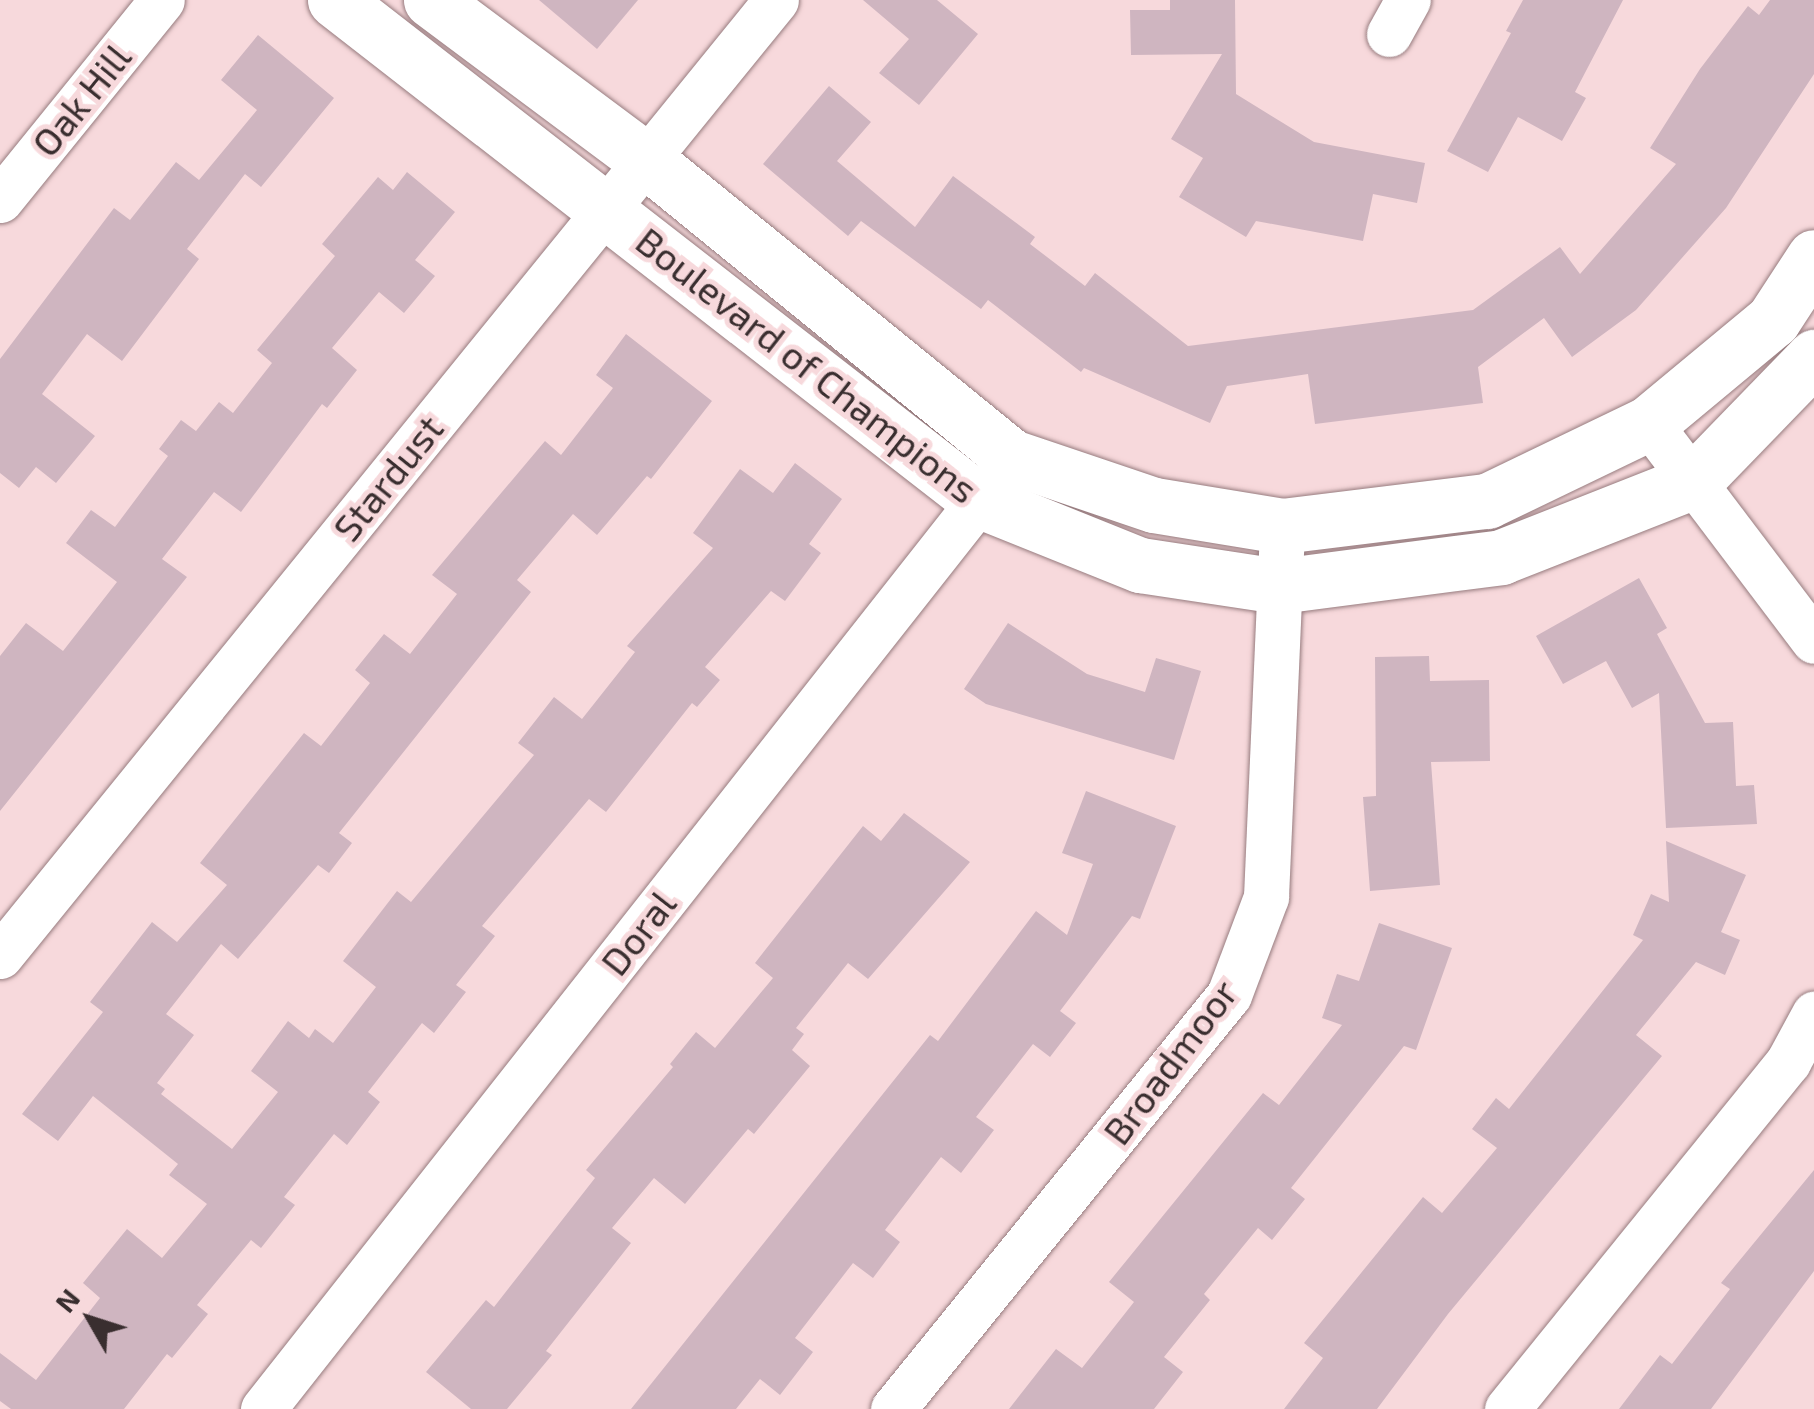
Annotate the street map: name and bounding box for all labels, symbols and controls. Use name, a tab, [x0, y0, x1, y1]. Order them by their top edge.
street label: Oak Hill	[22, 35, 140, 165]
street label: Boulevard of Champions	[627, 217, 987, 513]
street label: Stardust	[324, 406, 452, 550]
street label: Doral	[591, 882, 685, 984]
street label: Broadmoor	[1093, 971, 1247, 1153]
north arrow	[40, 1269, 140, 1369]
text: N	[47, 1282, 86, 1319]

